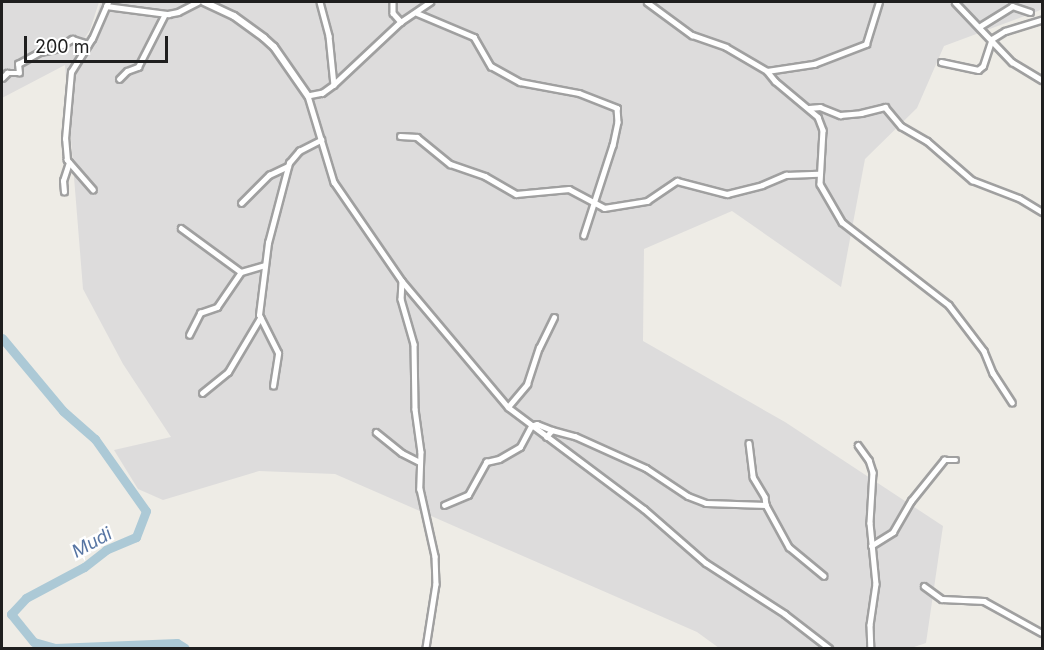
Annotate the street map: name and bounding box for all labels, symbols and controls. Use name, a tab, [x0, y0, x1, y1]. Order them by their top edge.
scale bar	[27, 24, 171, 62]
text: 200 m	[35, 36, 90, 57]
water label: Mudi	[68, 523, 116, 563]

